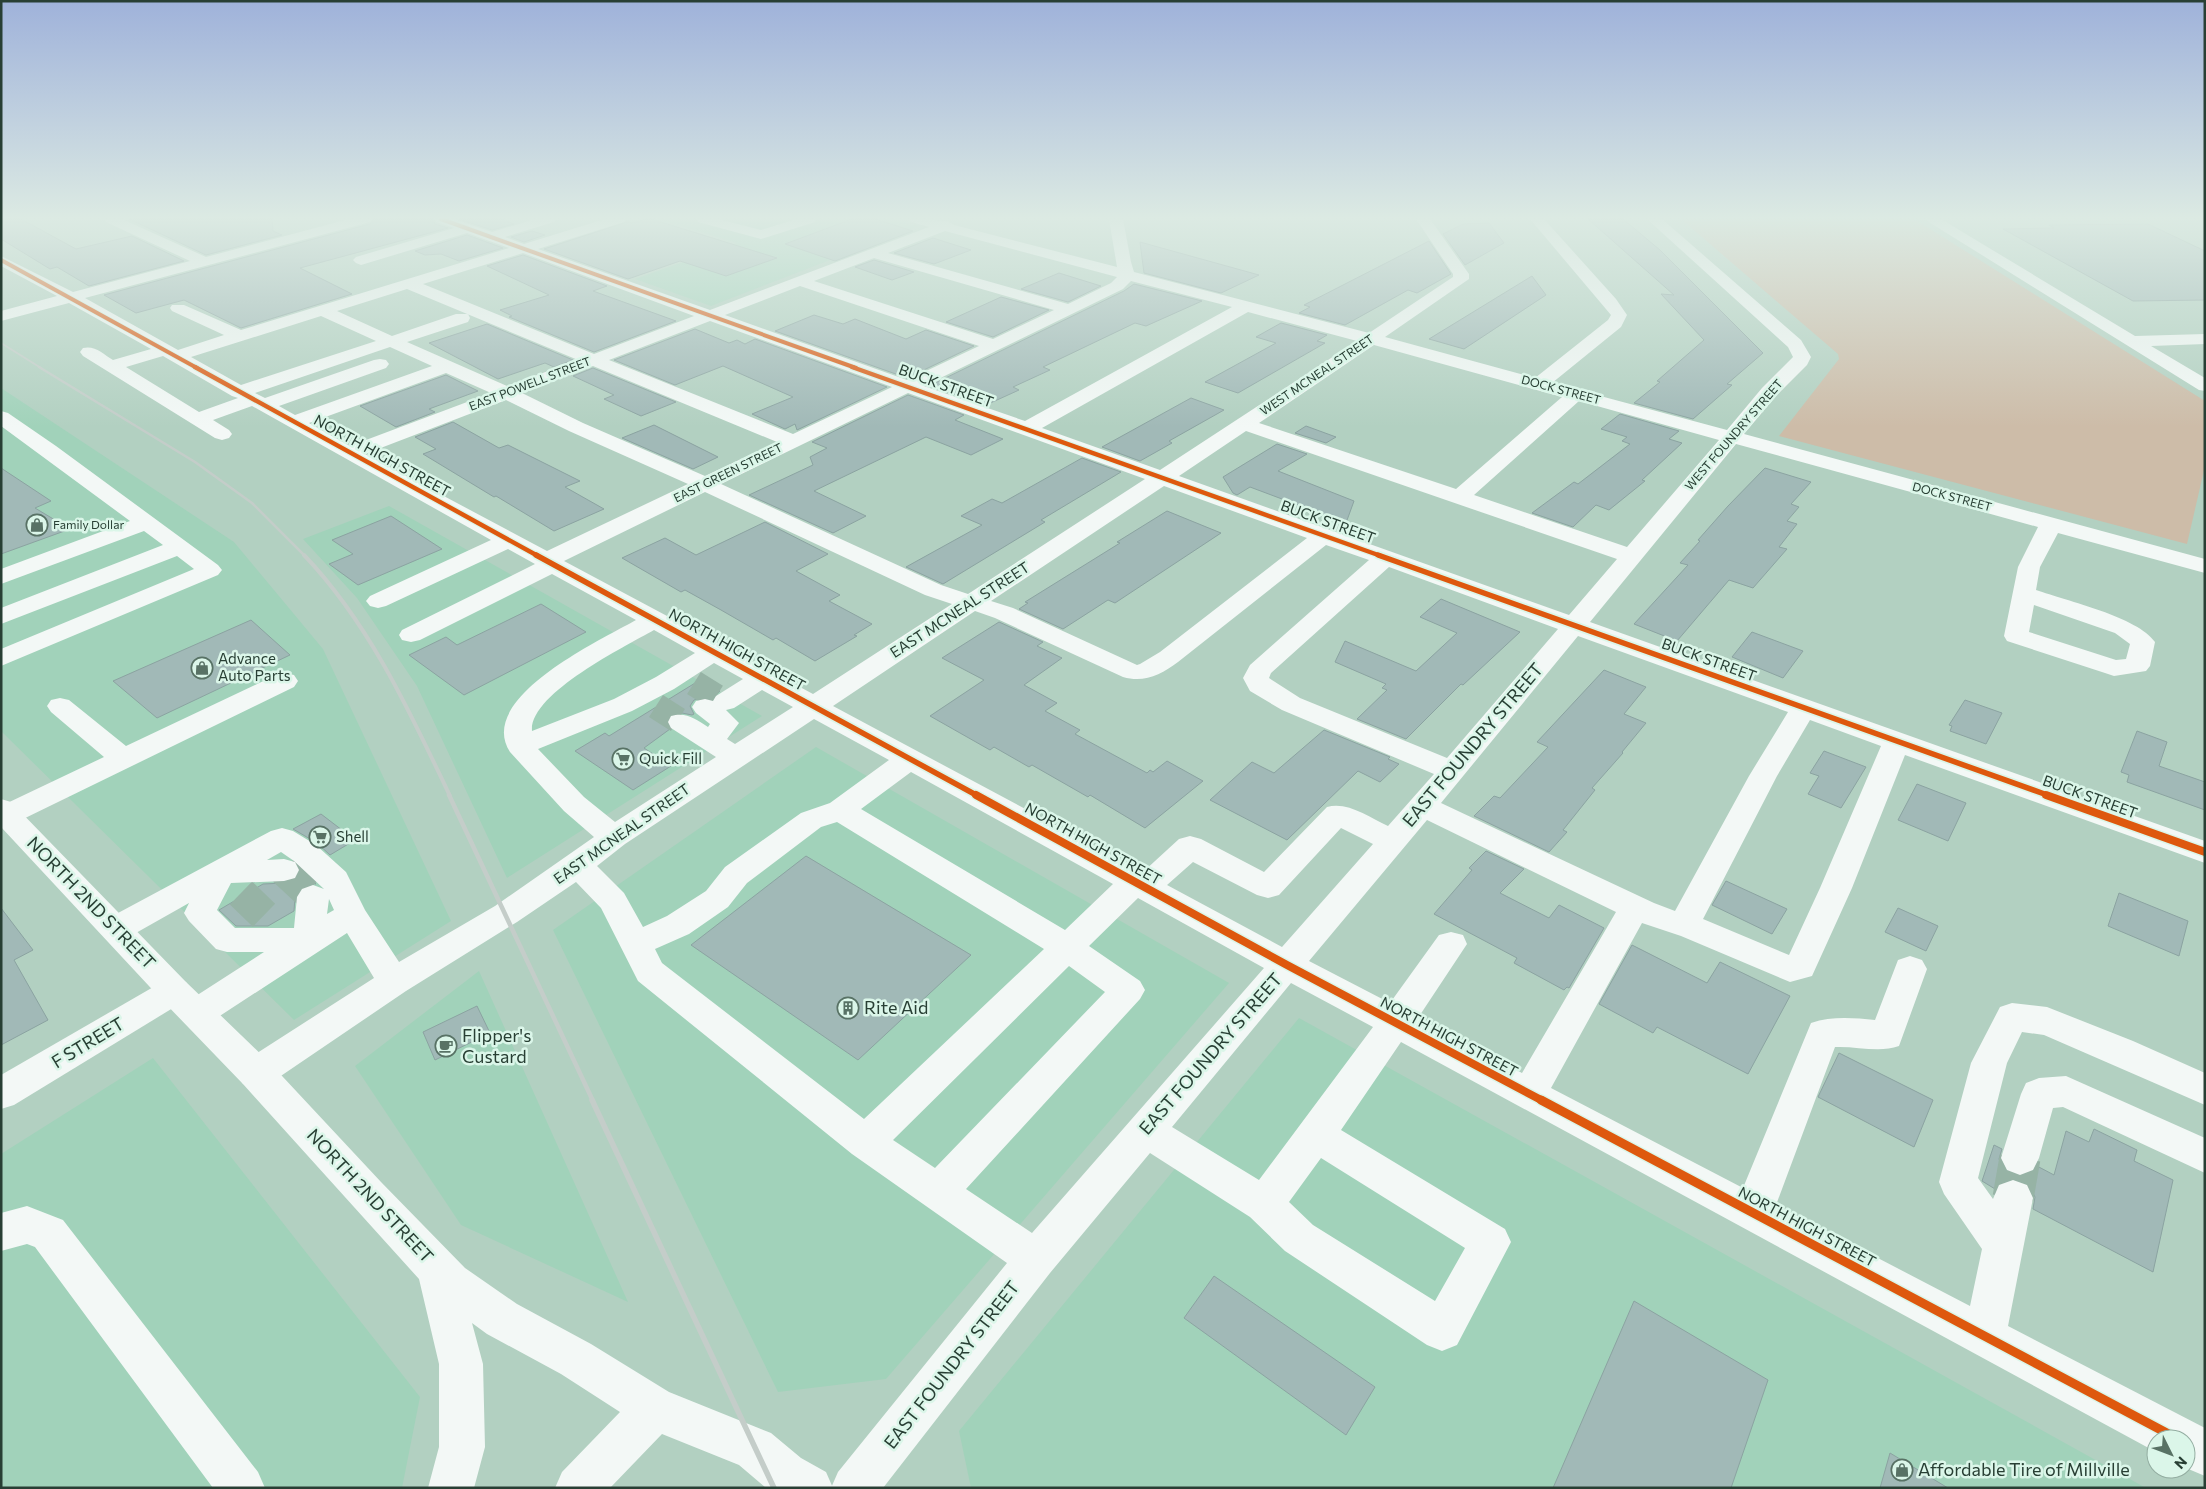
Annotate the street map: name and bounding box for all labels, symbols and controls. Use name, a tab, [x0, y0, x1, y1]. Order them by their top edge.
street label: WEST MCNEAL STREET	[1257, 331, 1376, 417]
street label: EAST POWELL STREET	[467, 353, 593, 413]
street label: BUCK STREET	[896, 360, 997, 411]
street label: DOCK STREET	[1520, 372, 1603, 406]
street label: WEST FOUNDRY STREET	[1681, 376, 1785, 493]
street label: NORTH HIGH STREET	[311, 410, 454, 500]
street label: EAST GREEN STREET	[671, 440, 784, 505]
street label: DOCK STREET	[1911, 479, 1994, 513]
street label: BUCK STREET	[1278, 496, 1379, 547]
shop icon: Family Dollar	[25, 513, 49, 537]
place label: Family Dollar	[53, 517, 124, 531]
street label: EAST MCNEAL STREET	[886, 557, 1033, 661]
street label: NORTH HIGH STREET	[666, 604, 809, 694]
street label: BUCK STREET	[1659, 634, 1760, 685]
place label: Advance Auto Parts	[218, 649, 291, 684]
shop icon: Advance Auto Parts	[190, 656, 214, 680]
street label: EAST FOUNDRY STREET	[1397, 658, 1547, 831]
supermarket icon: Quick Fill	[611, 747, 635, 771]
place label: Quick Fill	[639, 749, 702, 767]
street label: BUCK STREET	[2040, 771, 2141, 822]
street label: EAST MCNEAL STREET	[550, 779, 693, 887]
street label: NORTH HIGH STREET	[1022, 798, 1165, 888]
supermarket icon: Shell	[308, 825, 332, 849]
place label: Shell	[336, 827, 369, 845]
street label: NORTH 2ND STREET	[23, 832, 161, 973]
street label: EAST FOUNDRY STREET	[1134, 968, 1286, 1139]
street label: NORTH HIGH STREET	[1378, 992, 1522, 1080]
building icon: Rite Aid	[836, 996, 860, 1020]
place label: Rite Aid	[864, 996, 928, 1018]
street label: F STREET	[47, 1012, 128, 1072]
place label: Flipper's Custard	[462, 1024, 531, 1067]
cafe icon: Flipper's Custard	[434, 1034, 458, 1058]
street label: NORTH 2ND STREET	[303, 1124, 439, 1267]
street label: NORTH HIGH STREET	[1736, 1182, 1880, 1270]
street label: EAST FOUNDRY STREET	[879, 1276, 1024, 1453]
north arrow	[2146, 1429, 2196, 1479]
text: N	[2171, 1453, 2191, 1473]
shop icon: Affordable Tire of Millville	[1890, 1458, 1914, 1482]
place label: Affordable Tire of Millville	[1918, 1458, 2130, 1480]

